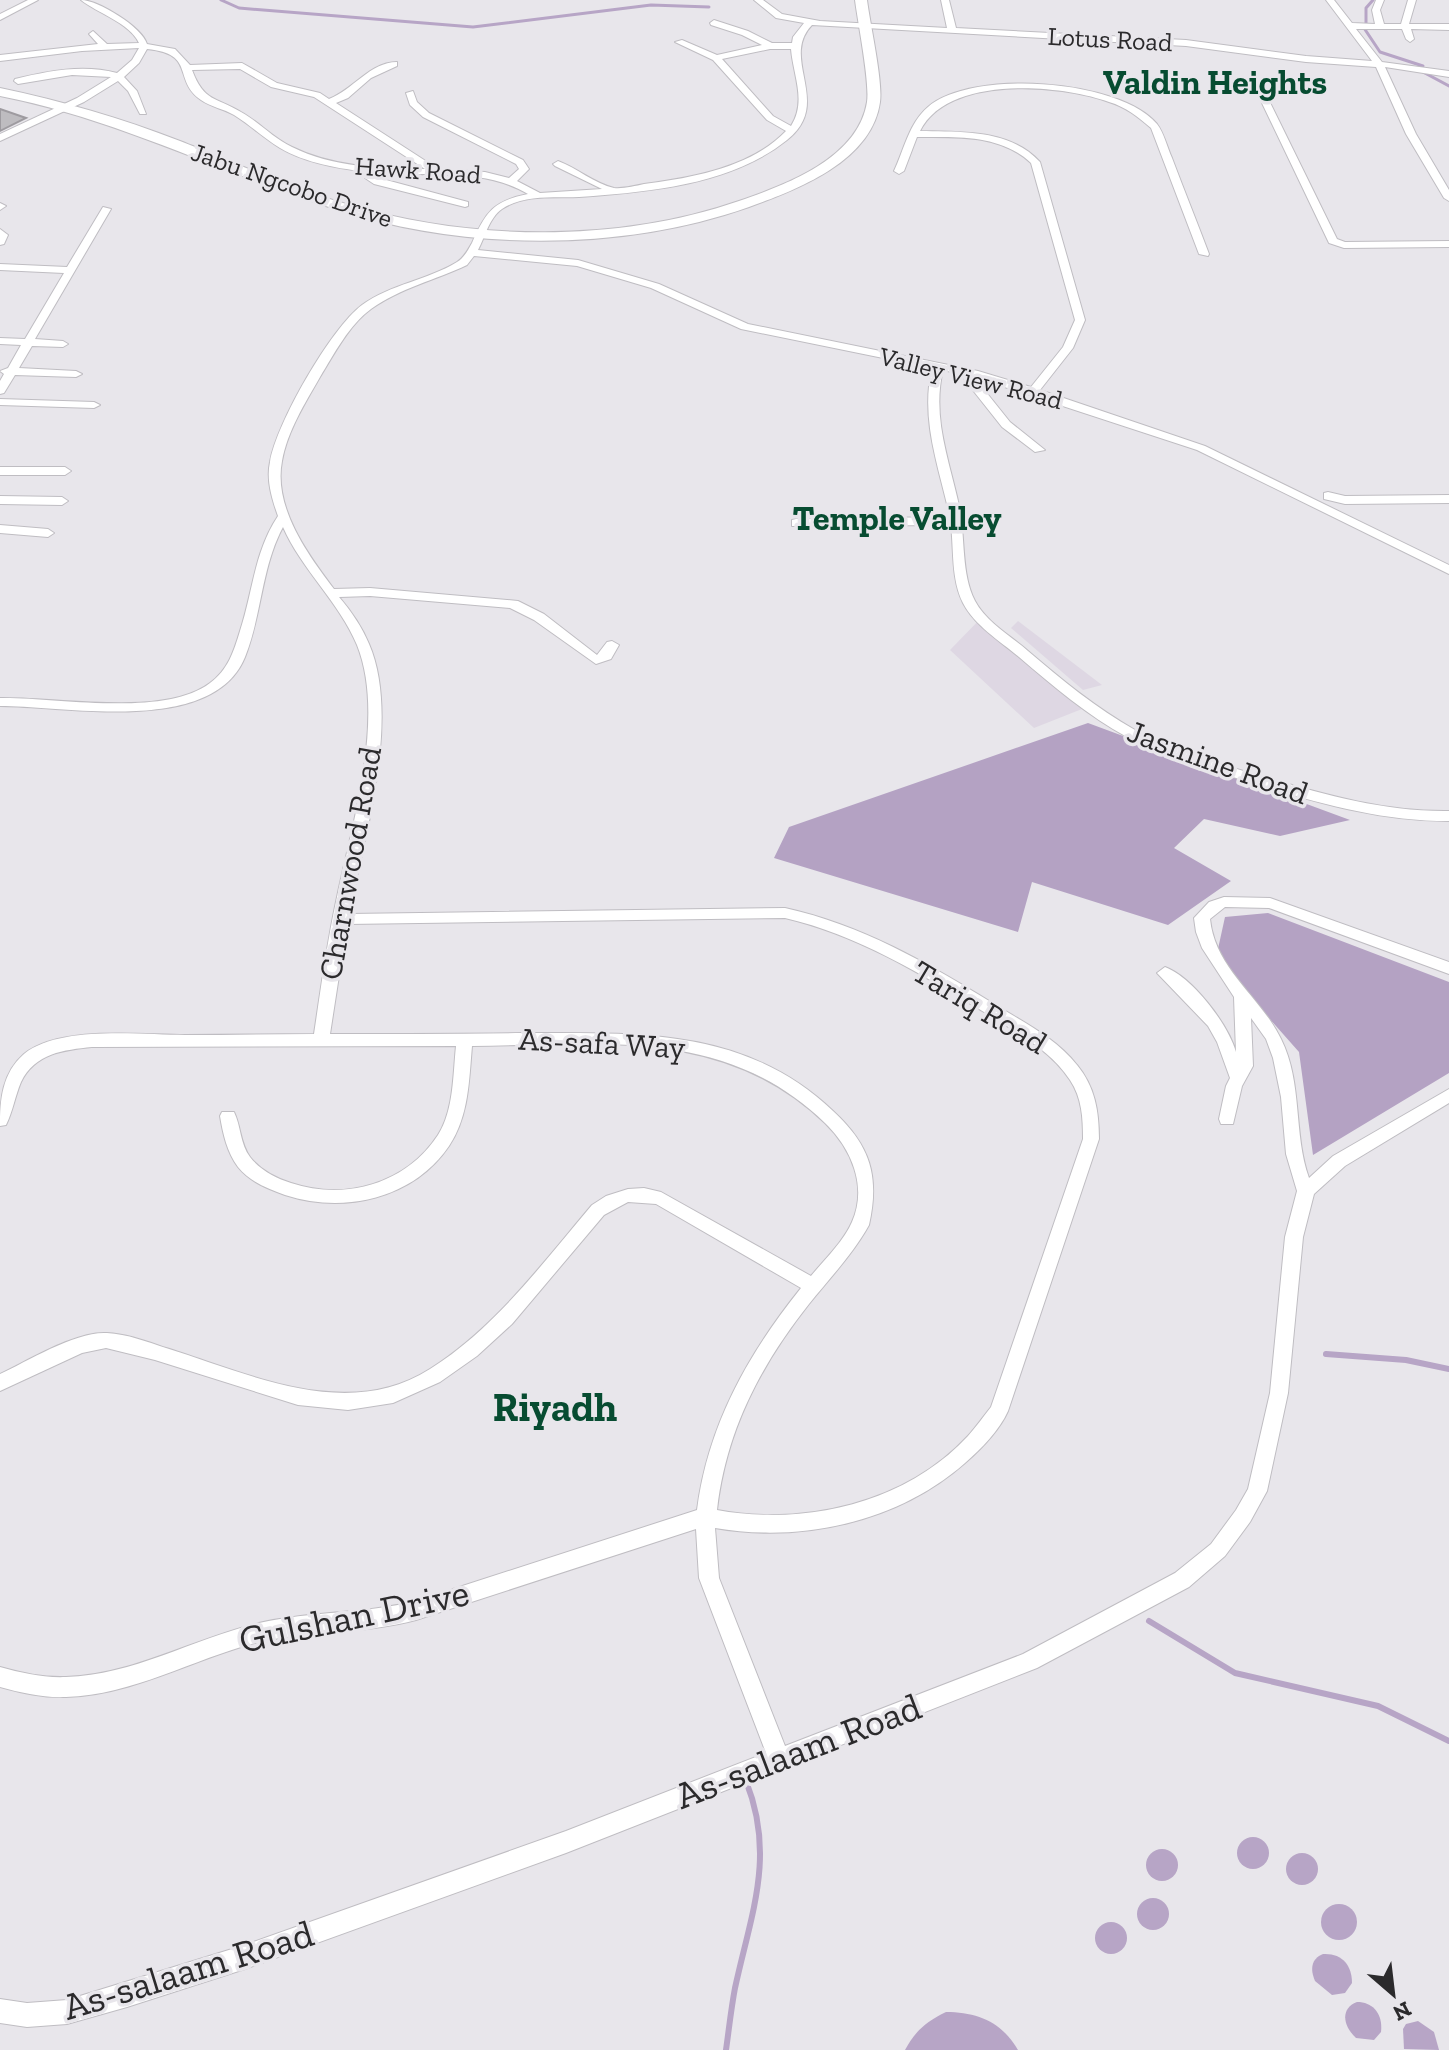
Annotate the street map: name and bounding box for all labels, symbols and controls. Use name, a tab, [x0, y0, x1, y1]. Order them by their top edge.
street label: Lotus Road	[1047, 20, 1173, 58]
district label: Valdin Heights	[1103, 62, 1327, 103]
street label: Jabu Ngcobo Drive	[187, 136, 397, 234]
street label: Hawk Road	[354, 150, 482, 190]
street label: Valley View Road	[875, 340, 1066, 416]
district label: Temple Valley	[792, 498, 1002, 539]
street label: Jasmine Road	[1123, 712, 1314, 812]
street label: Charnwood Road	[311, 743, 389, 982]
street label: Tariq Road	[906, 952, 1054, 1062]
street label: As-safa Way	[518, 1020, 687, 1066]
district label: Riyadh	[493, 1383, 617, 1431]
street label: Gulshan Drive	[235, 1569, 473, 1663]
street label: As-salaam Road	[669, 1683, 927, 1819]
street label: As-salaam Road	[57, 1910, 319, 2030]
north arrow	[1353, 1954, 1433, 2034]
text: N	[1388, 1995, 1416, 2027]

